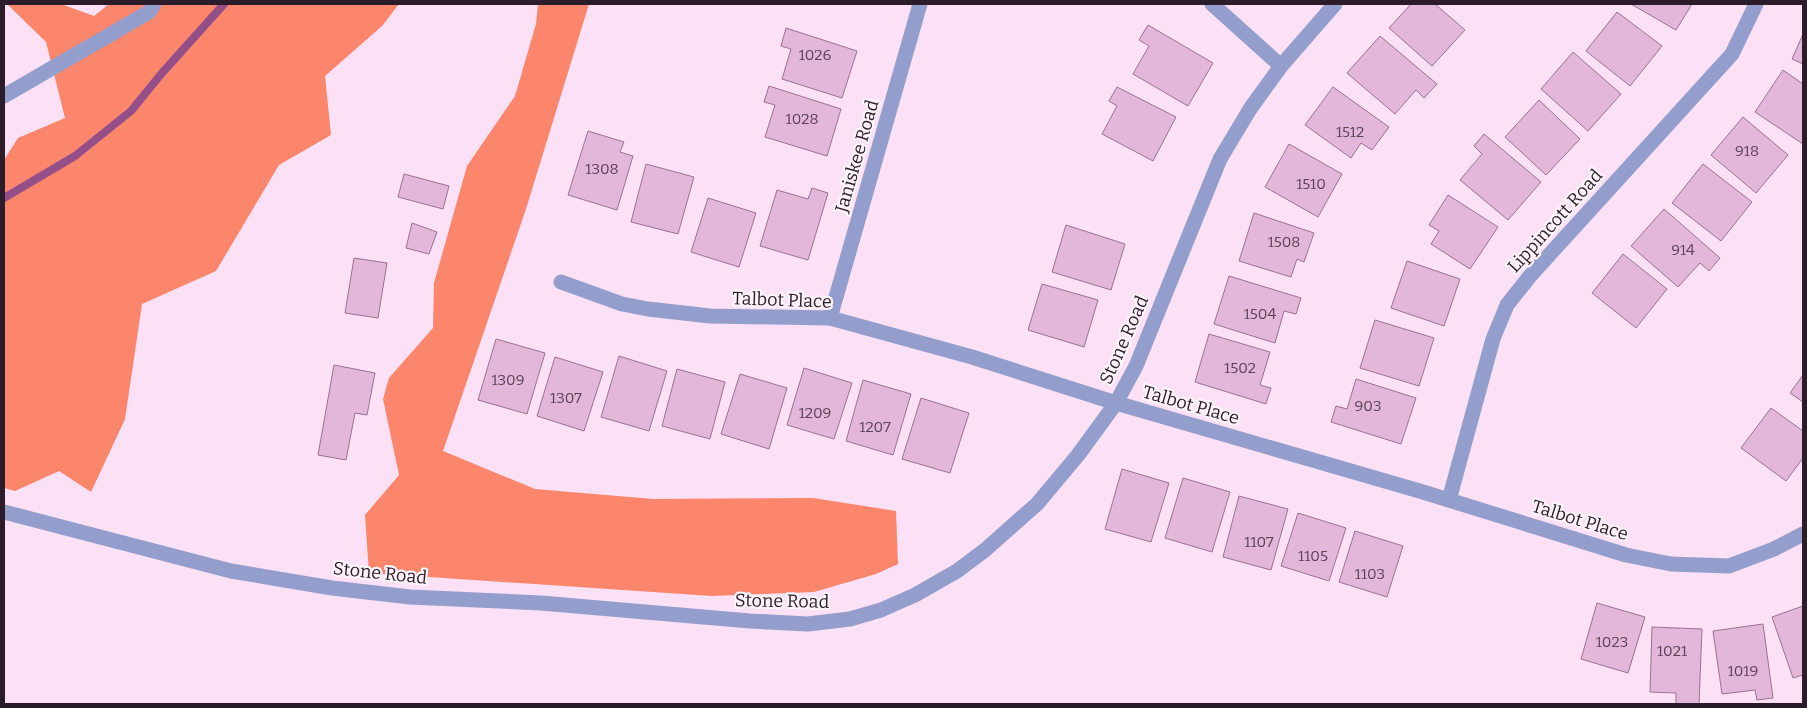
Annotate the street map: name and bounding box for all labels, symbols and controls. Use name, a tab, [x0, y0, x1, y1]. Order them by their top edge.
house number: 1026	[799, 46, 832, 64]
street label: Janiskee Road	[830, 97, 884, 216]
house number: 1028	[786, 110, 818, 128]
house number: 1512	[1336, 123, 1364, 141]
house number: 918	[1735, 142, 1759, 160]
house number: 1308	[585, 160, 619, 178]
street label: Lippincott Road	[1503, 165, 1607, 277]
house number: 1510	[1296, 175, 1326, 193]
house number: 1508	[1268, 233, 1300, 251]
house number: 914	[1671, 241, 1695, 259]
street label: Talbot Place	[732, 287, 832, 313]
street label: Stone Road	[1095, 292, 1153, 388]
house number: 1504	[1244, 305, 1276, 323]
house number: 1502	[1224, 359, 1256, 377]
house number: 1309	[491, 371, 525, 389]
street label: Talbot Place	[1140, 381, 1242, 429]
house number: 1307	[550, 389, 582, 407]
house number: 903	[1355, 397, 1381, 415]
house number: 1209	[799, 404, 831, 422]
house number: 1207	[859, 418, 891, 436]
street label: Talbot Place	[1529, 495, 1631, 545]
house number: 1107	[1244, 533, 1274, 551]
house number: 1105	[1298, 547, 1328, 565]
street label: Stone Road	[332, 557, 428, 589]
house number: 1103	[1355, 565, 1385, 583]
street label: Stone Road	[735, 589, 830, 613]
house number: 1023	[1596, 633, 1628, 651]
house number: 1021	[1657, 642, 1687, 660]
house number: 1019	[1728, 662, 1758, 680]

